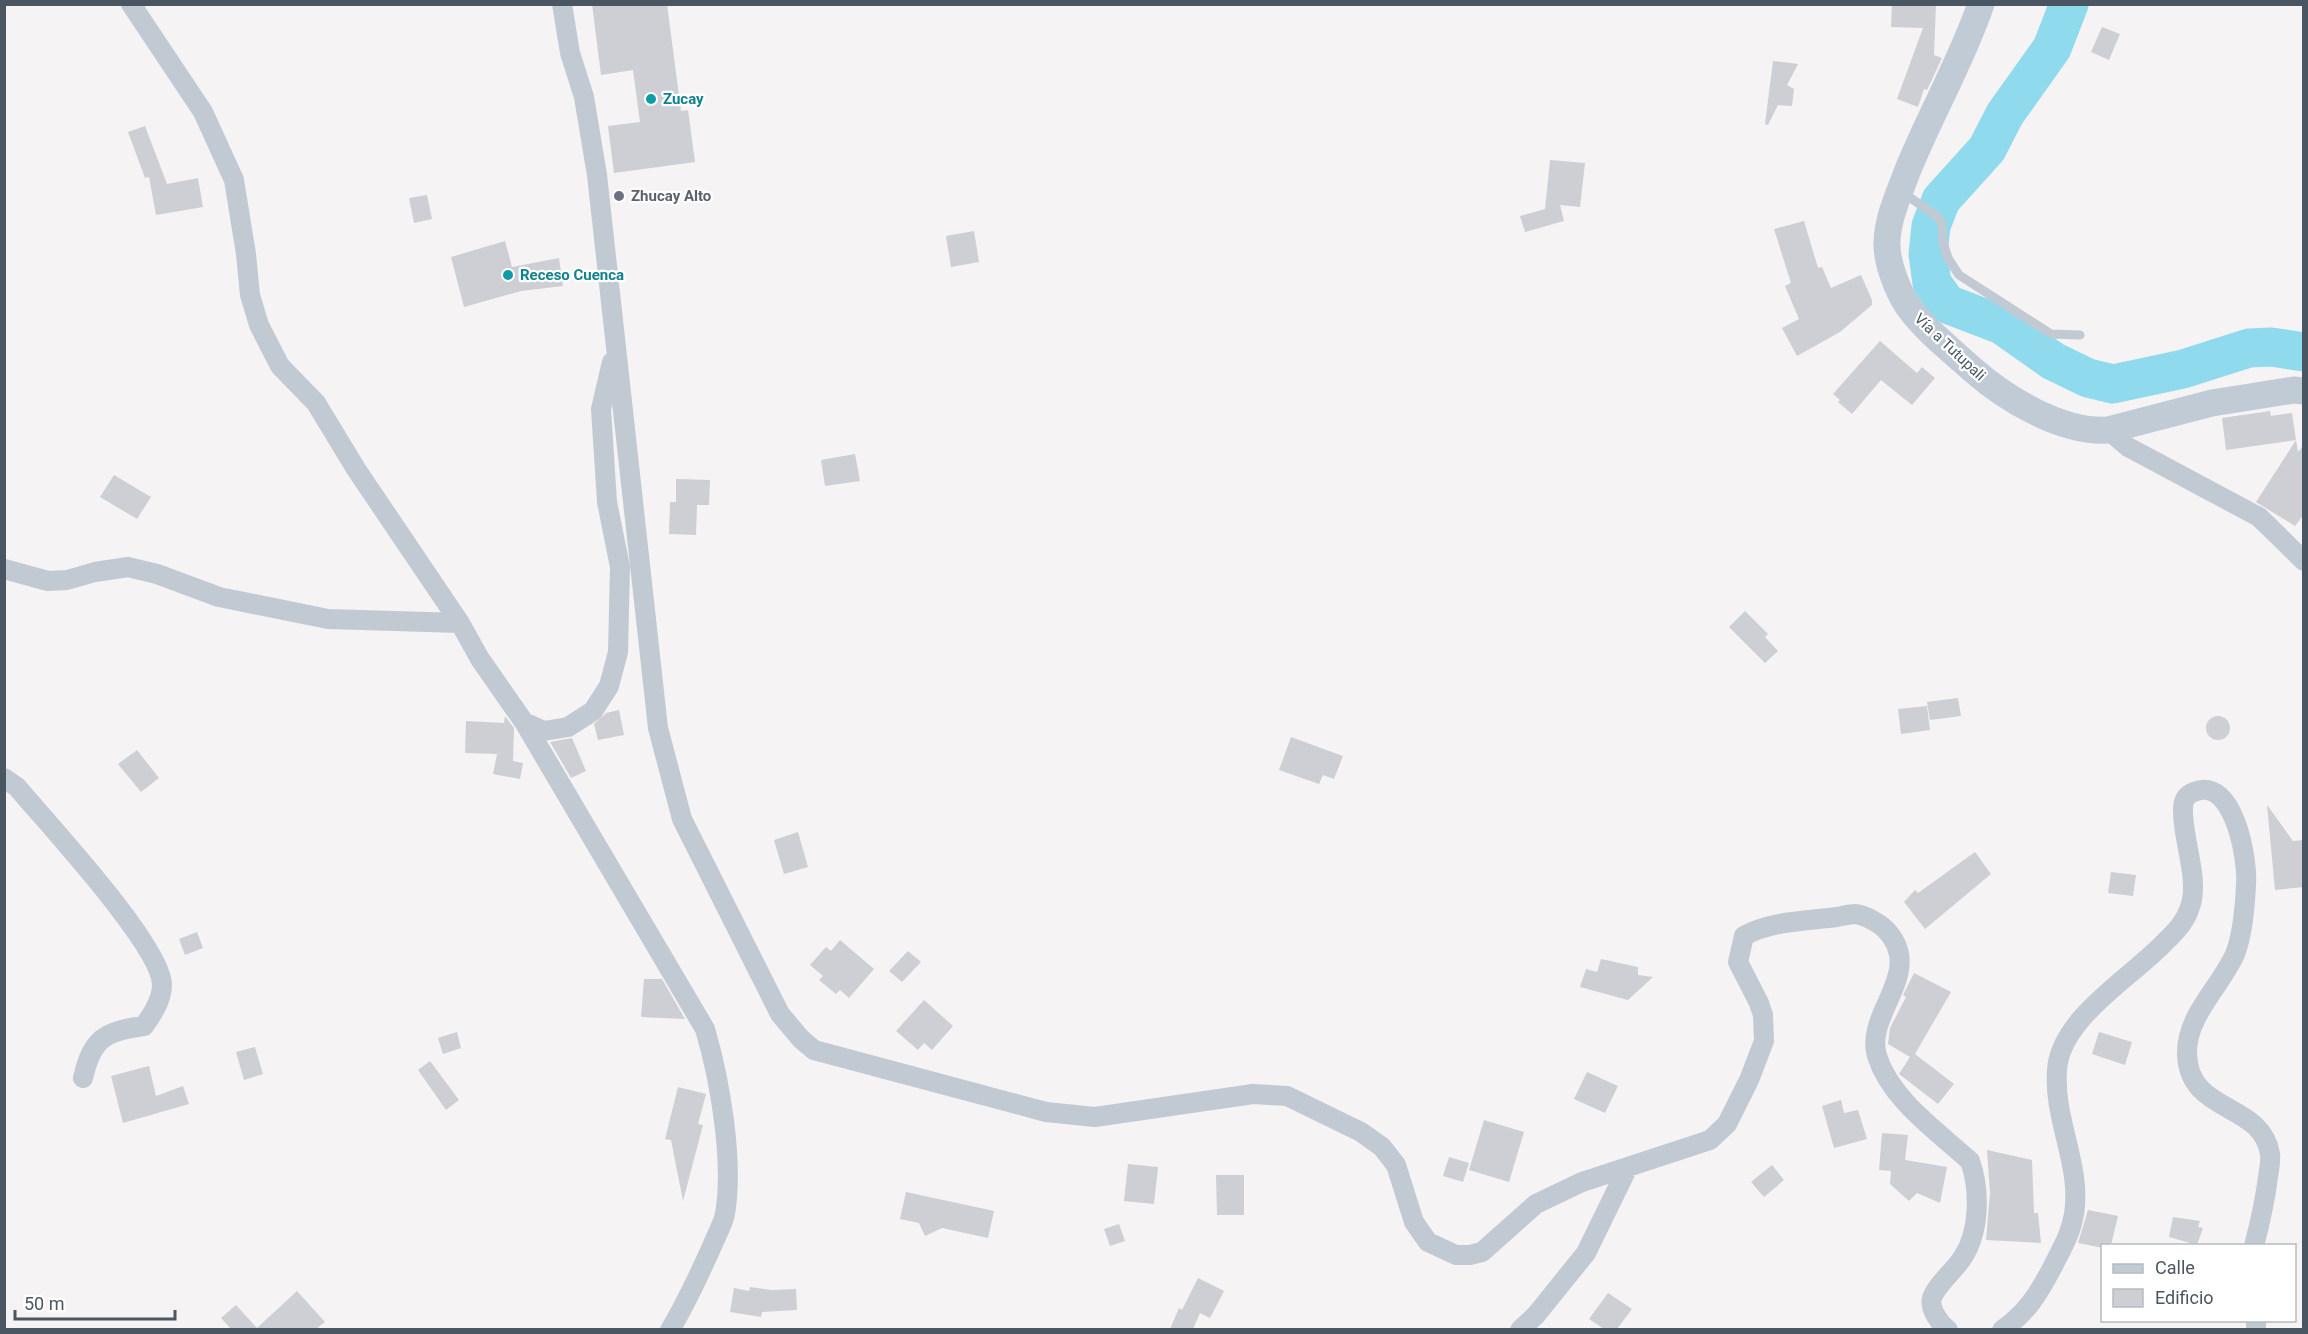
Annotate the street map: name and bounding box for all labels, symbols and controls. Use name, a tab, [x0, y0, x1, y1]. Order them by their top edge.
place label: Zucay	[663, 90, 704, 108]
marker: Zucay	[644, 92, 658, 106]
place label: Zhucay Alto	[631, 187, 711, 205]
marker: Zhucay Alto	[612, 189, 626, 203]
place label: Receso Cuenca	[520, 266, 624, 284]
marker: Receso Cuenca	[501, 268, 515, 282]
street label: Vía a Tutupali	[1911, 310, 1989, 384]
legend	[2101, 1244, 2296, 1322]
text: Calle	[2155, 1257, 2195, 1278]
scale bar	[15, 1283, 176, 1321]
text: Edificio	[2155, 1287, 2214, 1308]
text: 50 m	[24, 1293, 64, 1314]

